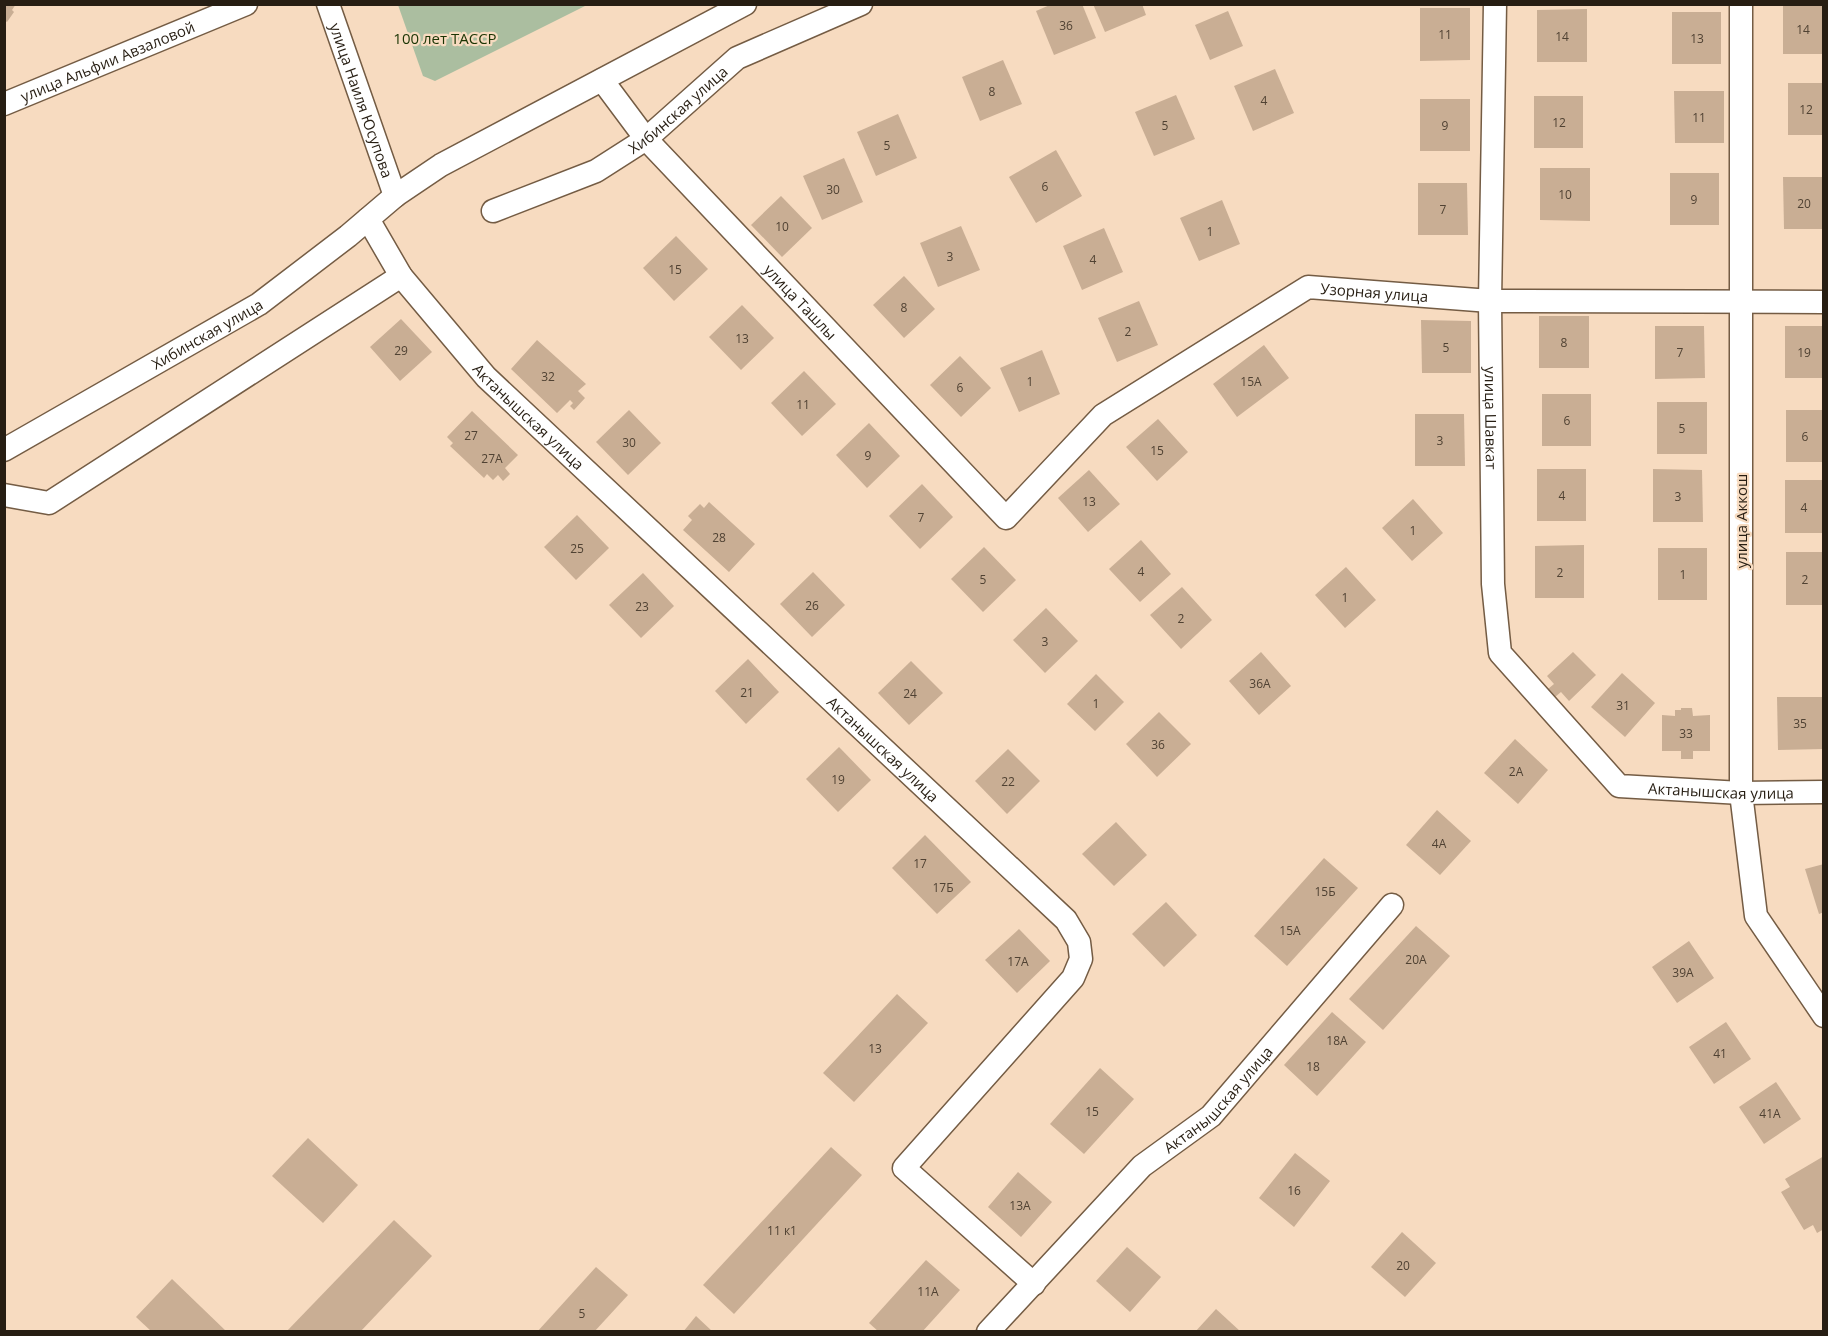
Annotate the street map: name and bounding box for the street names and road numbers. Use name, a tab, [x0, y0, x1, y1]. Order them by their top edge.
street label: улица Альфии Авзаловой	[17, 16, 198, 106]
street label: улица Наиля Юсупова	[325, 20, 398, 180]
street label: Хибинская улица	[624, 61, 732, 158]
street label: улица Ташлы	[760, 260, 841, 344]
street label: Узорная улица	[1320, 278, 1429, 306]
street label: Хибинская улица	[148, 294, 266, 373]
street label: Актанышская улица	[469, 359, 589, 474]
street label: улица Шавкат	[1481, 366, 1502, 470]
street label: улица Аккош	[1731, 474, 1751, 568]
street label: Актанышская улица	[823, 692, 943, 806]
street label: Актанышская улица	[1648, 778, 1794, 803]
street label: Актанышская улица	[1159, 1042, 1277, 1157]

